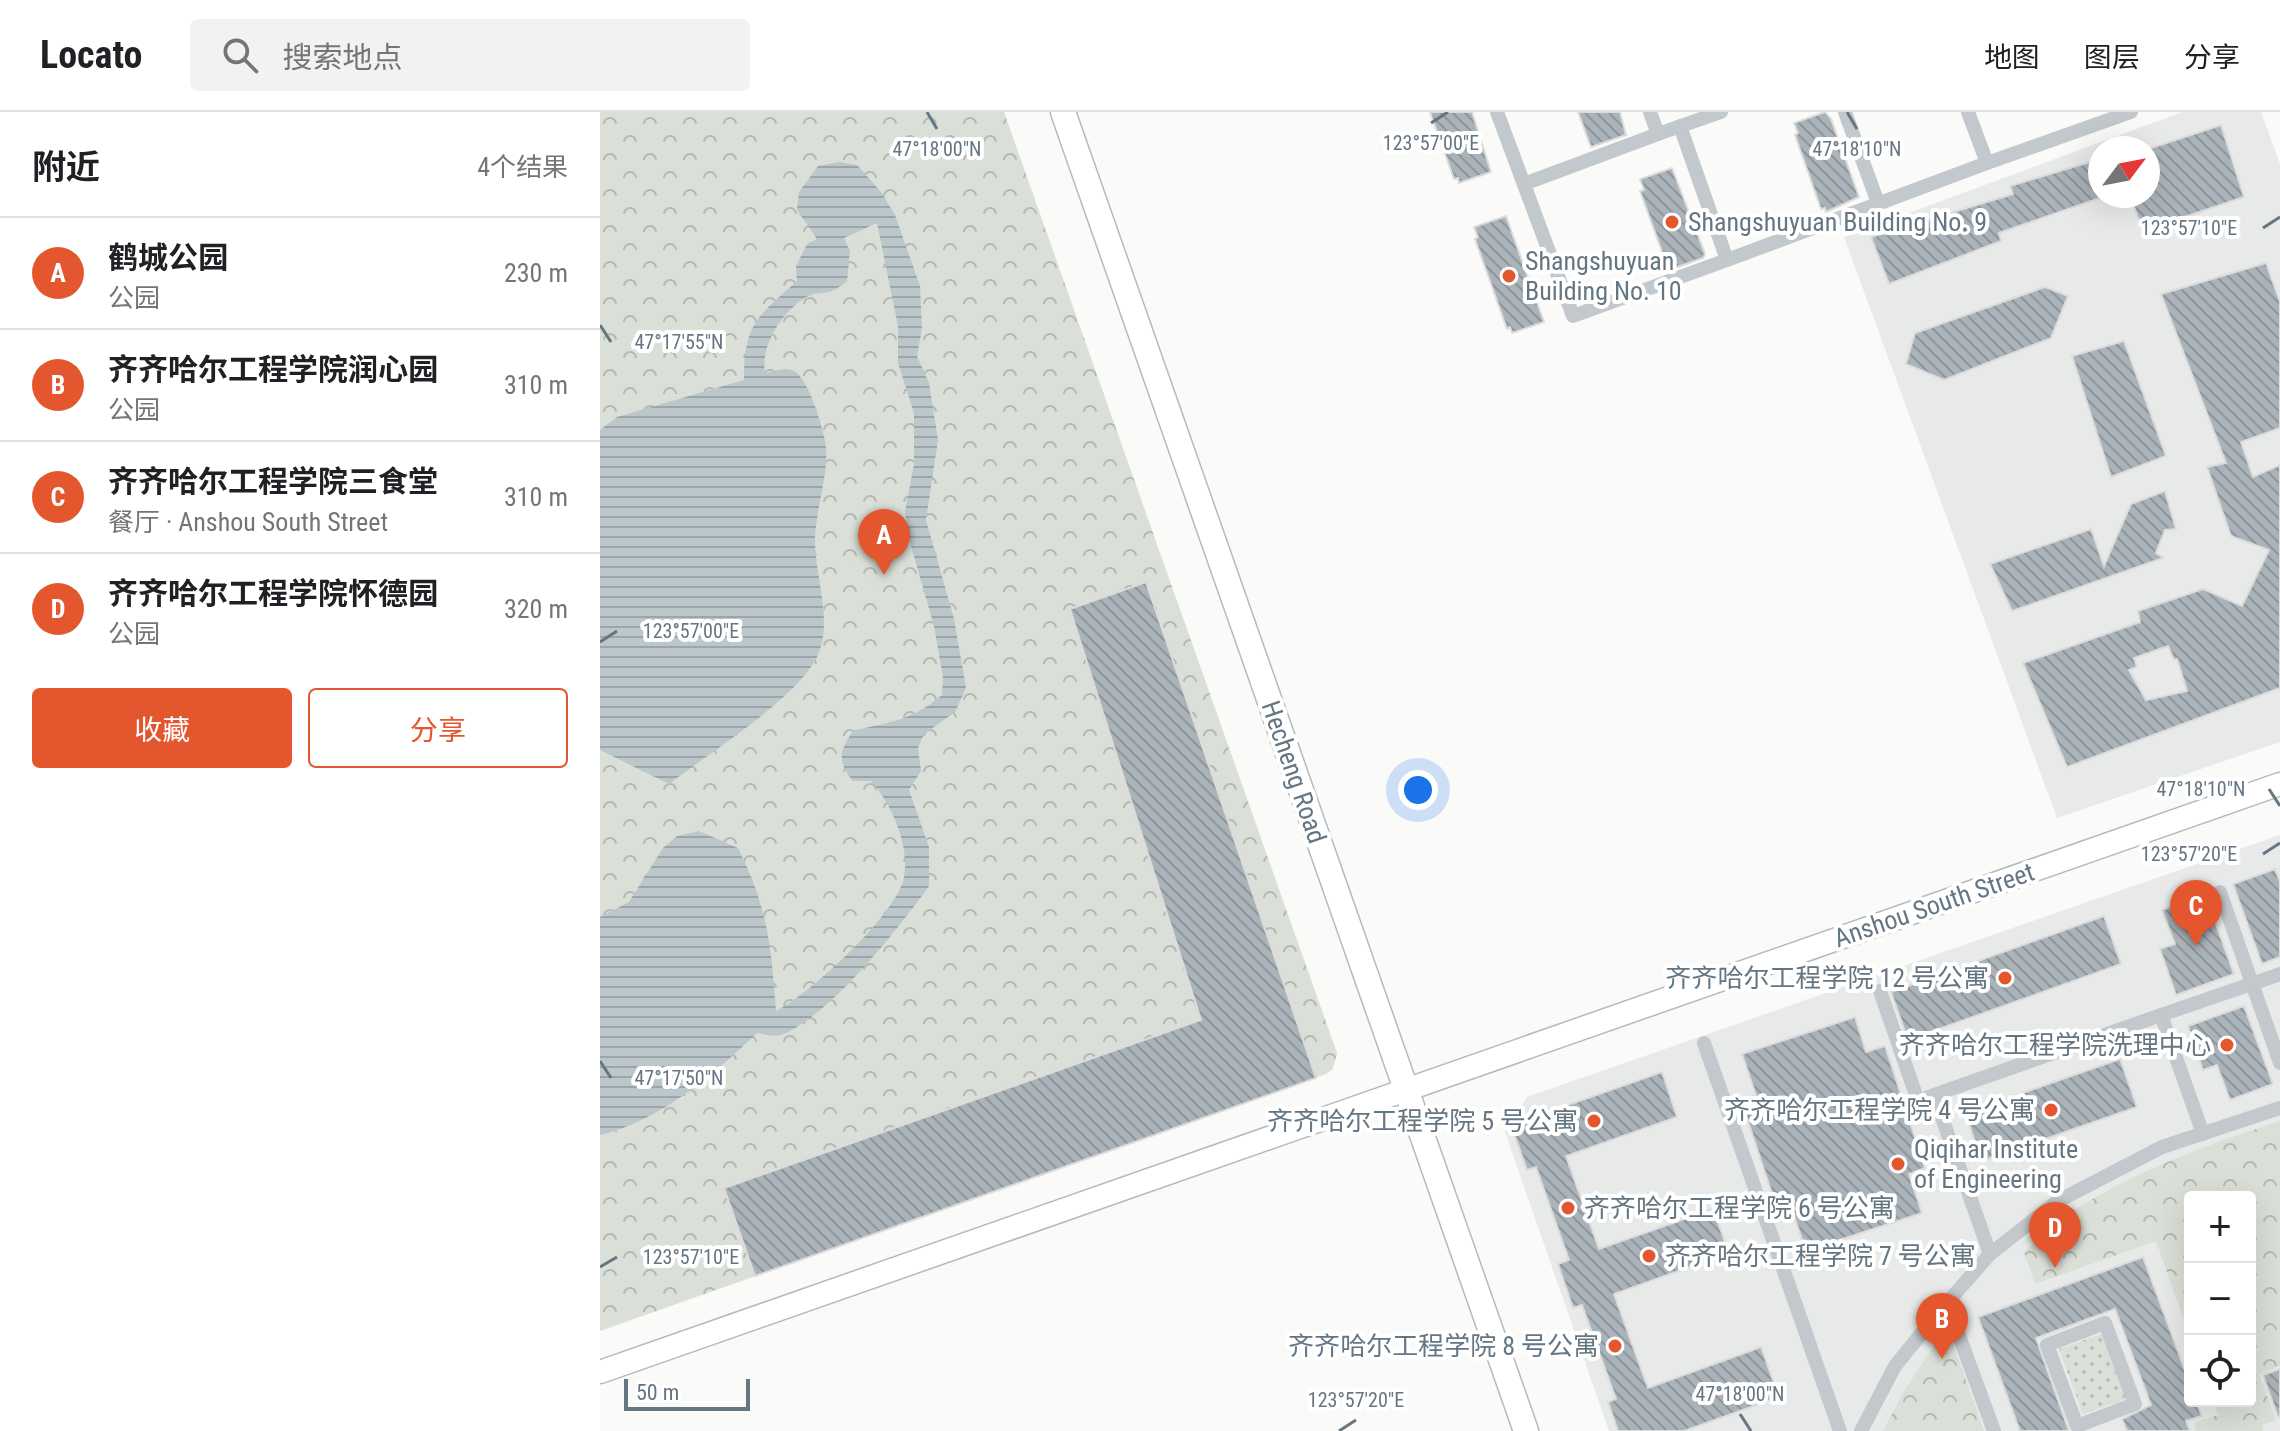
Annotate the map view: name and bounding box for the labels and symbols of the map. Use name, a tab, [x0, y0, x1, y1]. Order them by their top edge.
text: 123°57'00"E	[1383, 131, 1479, 155]
north arrow	[2088, 136, 2160, 208]
text: 47°18'00"N	[892, 137, 982, 161]
text: 47°18'10"N	[1812, 137, 1902, 161]
place label: Shangshuyuan Building No. 9	[1688, 207, 1987, 237]
marker: Shangshuyuan Building No. 9	[1663, 213, 1681, 231]
text: 123°57'10"E	[2141, 216, 2237, 240]
place label: Shangshuyuan Building No. 10	[1525, 246, 1682, 306]
marker: Shangshuyuan Building No. 10	[1500, 267, 1518, 285]
text: 47°17'55"N	[634, 330, 724, 354]
pin: A	[858, 509, 910, 575]
text: 123°57'00"E	[643, 619, 739, 643]
street label: Hecheng Road	[1256, 697, 1332, 847]
your location	[1398, 770, 1438, 810]
text: 47°18'10"N	[2156, 777, 2246, 801]
text: 123°57'20"E	[2141, 842, 2237, 866]
street label: Anshou South Street	[1830, 857, 2038, 953]
pin: C	[2170, 880, 2222, 946]
place label: 齐齐哈尔工程学院 12 号公寓	[1665, 963, 1989, 993]
marker: 齐齐哈尔工程学院 12 号公寓	[1996, 969, 2014, 987]
place label: 齐齐哈尔工程学院洗理中心	[1899, 1030, 2211, 1060]
marker: 齐齐哈尔工程学院洗理中心	[2218, 1036, 2236, 1054]
text: 47°17'50"N	[634, 1066, 724, 1090]
place label: 齐齐哈尔工程学院 4 号公寓	[1724, 1095, 2035, 1125]
marker: 齐齐哈尔工程学院 4 号公寓	[2042, 1101, 2060, 1119]
place label: 齐齐哈尔工程学院 5 号公寓	[1267, 1106, 1578, 1136]
marker: 齐齐哈尔工程学院 5 号公寓	[1585, 1112, 1603, 1130]
place label: Qiqihar Institute of Engineering	[1914, 1134, 2078, 1194]
marker: Qiqihar Institute of Engineering	[1889, 1155, 1907, 1173]
place label: 齐齐哈尔工程学院 6 号公寓	[1584, 1193, 1895, 1223]
marker: 齐齐哈尔工程学院 6 号公寓	[1559, 1199, 1577, 1217]
pin: D	[2029, 1202, 2081, 1268]
place label: 齐齐哈尔工程学院 7 号公寓	[1665, 1241, 1976, 1271]
text: 123°57'10"E	[643, 1245, 739, 1269]
marker: 齐齐哈尔工程学院 7 号公寓	[1640, 1247, 1658, 1265]
pin: B	[1916, 1293, 1968, 1359]
place label: 齐齐哈尔工程学院 8 号公寓	[1288, 1331, 1599, 1361]
marker: 齐齐哈尔工程学院 8 号公寓	[1606, 1337, 1624, 1355]
scale bar	[624, 1375, 750, 1411]
text: 47°18'00"N	[1695, 1382, 1785, 1406]
text: 123°57'20"E	[1308, 1388, 1404, 1412]

